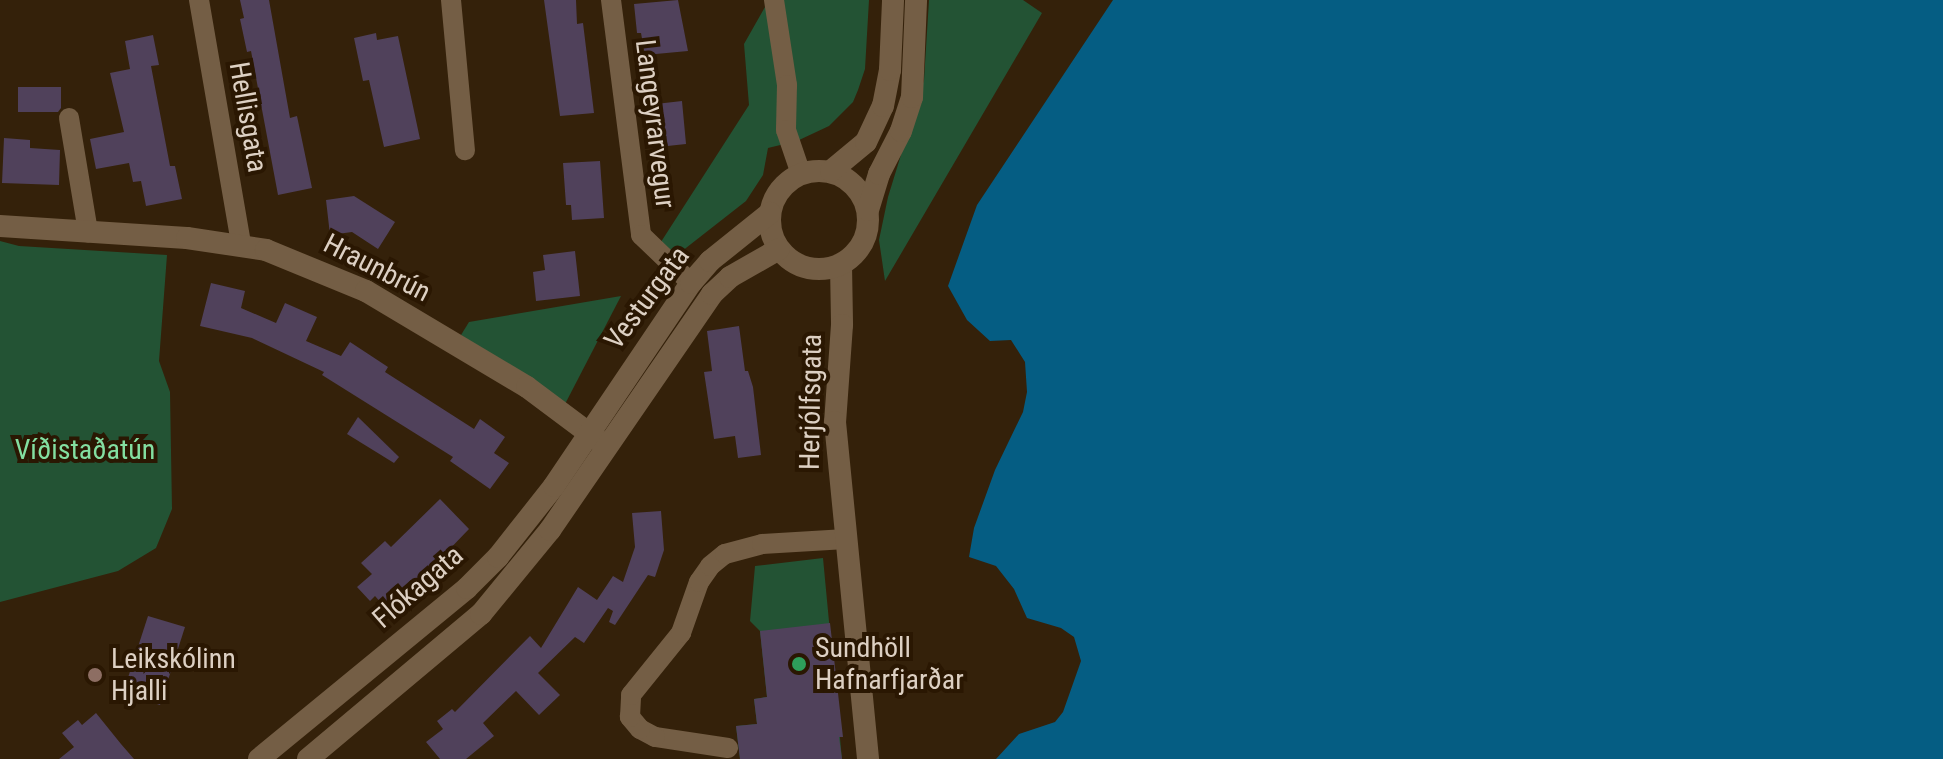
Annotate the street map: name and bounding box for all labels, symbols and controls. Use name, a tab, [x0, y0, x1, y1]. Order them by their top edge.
street label: Langeyrarvegur	[628, 38, 682, 210]
street label: Hellisgata	[222, 59, 274, 175]
street label: Hraunbrún	[318, 227, 436, 309]
street label: Vesturgata	[597, 240, 697, 356]
street label: Herjólfsgata	[793, 334, 829, 470]
park label: Víðistaðatún	[15, 433, 155, 467]
street label: Flókagata	[366, 539, 470, 635]
place label: Sundhöll Hafnarfjarðar	[815, 631, 964, 697]
place label: Leikskólinn Hjalli	[111, 642, 236, 708]
marker: Sundhöll Hafnarfjarðar	[790, 655, 808, 673]
marker: Leikskólinn Hjalli	[86, 666, 104, 684]

